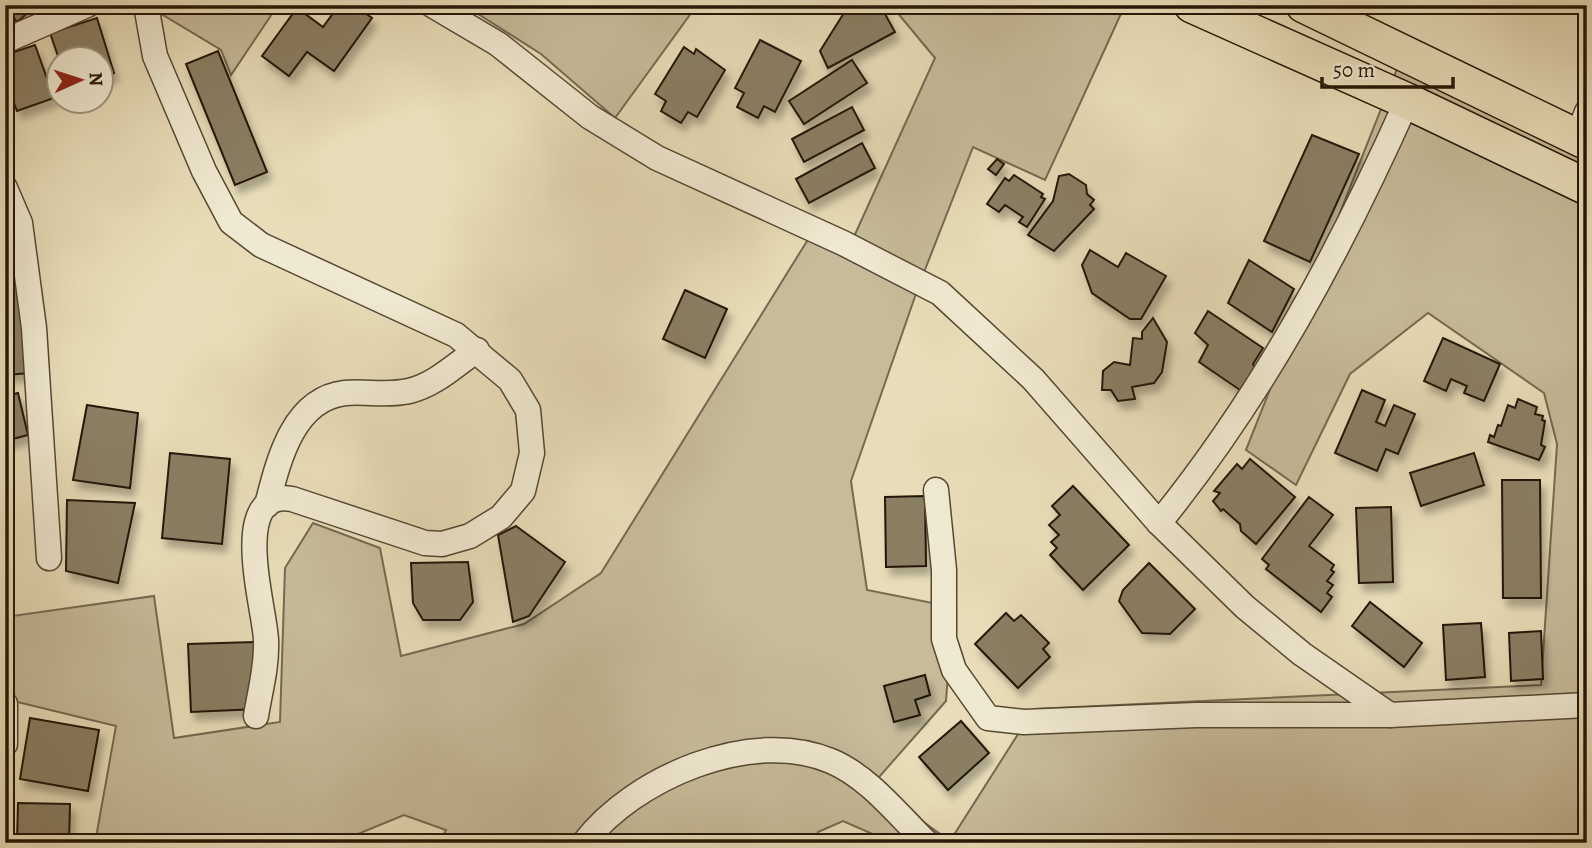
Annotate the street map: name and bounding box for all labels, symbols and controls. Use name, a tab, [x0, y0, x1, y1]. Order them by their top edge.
north arrow	[46, 46, 116, 116]
scale bar	[1322, 46, 1454, 90]
text: 50 m	[1333, 56, 1375, 84]
text: N	[83, 72, 109, 87]

